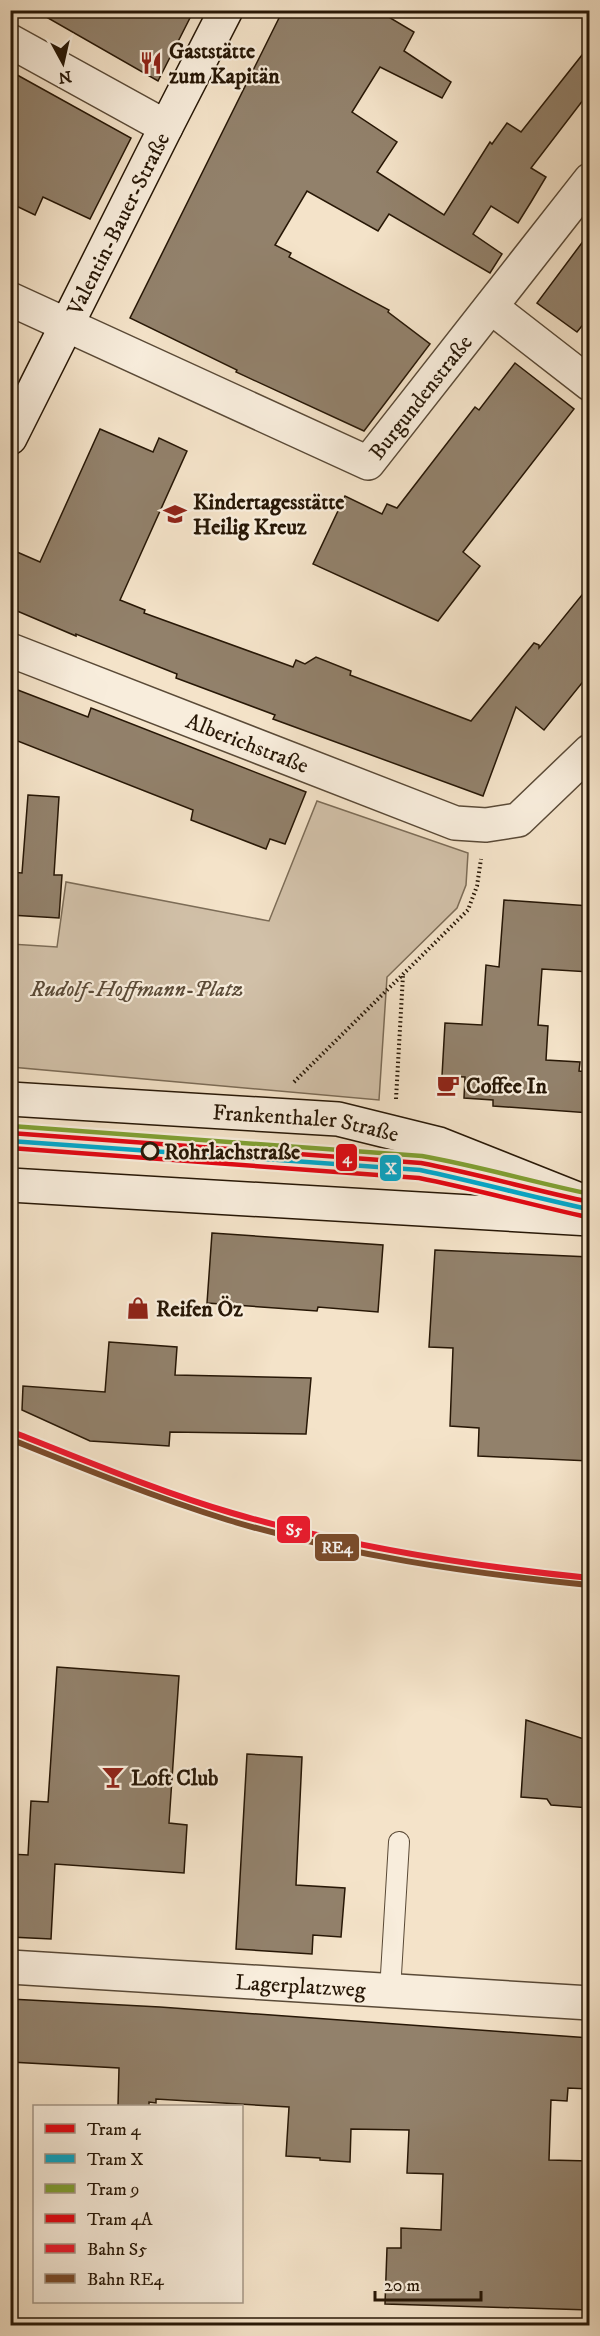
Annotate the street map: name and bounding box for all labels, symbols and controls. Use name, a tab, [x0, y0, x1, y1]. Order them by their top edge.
north arrow	[33, 33, 93, 93]
place label: Gaststätte zum Kapitän	[169, 38, 280, 90]
restaurant icon: Gaststätte zum Kapitän	[138, 50, 164, 76]
text: N	[57, 66, 73, 88]
street label: Valentin-Bauer-Straße	[61, 128, 176, 321]
street label: Burgundenstraße	[364, 330, 479, 466]
place label: Kindertagesstätte Heilig Kreuz	[193, 489, 344, 541]
school or university icon: Kindertagesstätte Heilig Kreuz	[162, 501, 188, 527]
street label: Alberichstraße	[182, 708, 312, 780]
park label: Rudolf-Hoffmann-Platz	[29, 976, 244, 1003]
cafe icon: Coffee In	[435, 1072, 461, 1098]
place label: Coffee In	[466, 1073, 548, 1100]
street label: Frankenthaler Straße	[212, 1099, 401, 1149]
place label: Rohrlachstraße	[164, 1139, 300, 1166]
marker: Rohrlachstraße	[141, 1142, 159, 1160]
line badge: 4	[335, 1143, 358, 1172]
text: 4	[341, 1148, 352, 1168]
line badge: X	[379, 1154, 402, 1182]
text: X	[385, 1159, 397, 1179]
shop icon: Reifen Öz	[125, 1295, 151, 1321]
place label: Reifen Öz	[156, 1295, 243, 1323]
line badge: S5	[276, 1515, 311, 1544]
text: S5	[286, 1520, 302, 1540]
line badge: RE4	[314, 1533, 360, 1562]
text: RE4	[321, 1538, 353, 1558]
bar icon: Loft Club	[100, 1764, 126, 1790]
place label: Loft Club	[131, 1765, 218, 1792]
street label: Lagerplatzweg	[234, 1969, 367, 2004]
legend	[33, 2105, 243, 2303]
text: Tram 4	[87, 2119, 142, 2141]
text: Tram X	[87, 2149, 144, 2171]
text: Tram 9	[87, 2179, 140, 2201]
text: Tram 4A	[87, 2209, 153, 2231]
text: Bahn S5	[87, 2239, 147, 2261]
scale bar	[375, 2264, 482, 2302]
text: Bahn RE4	[87, 2269, 164, 2291]
text: 20 m	[384, 2275, 420, 2297]

